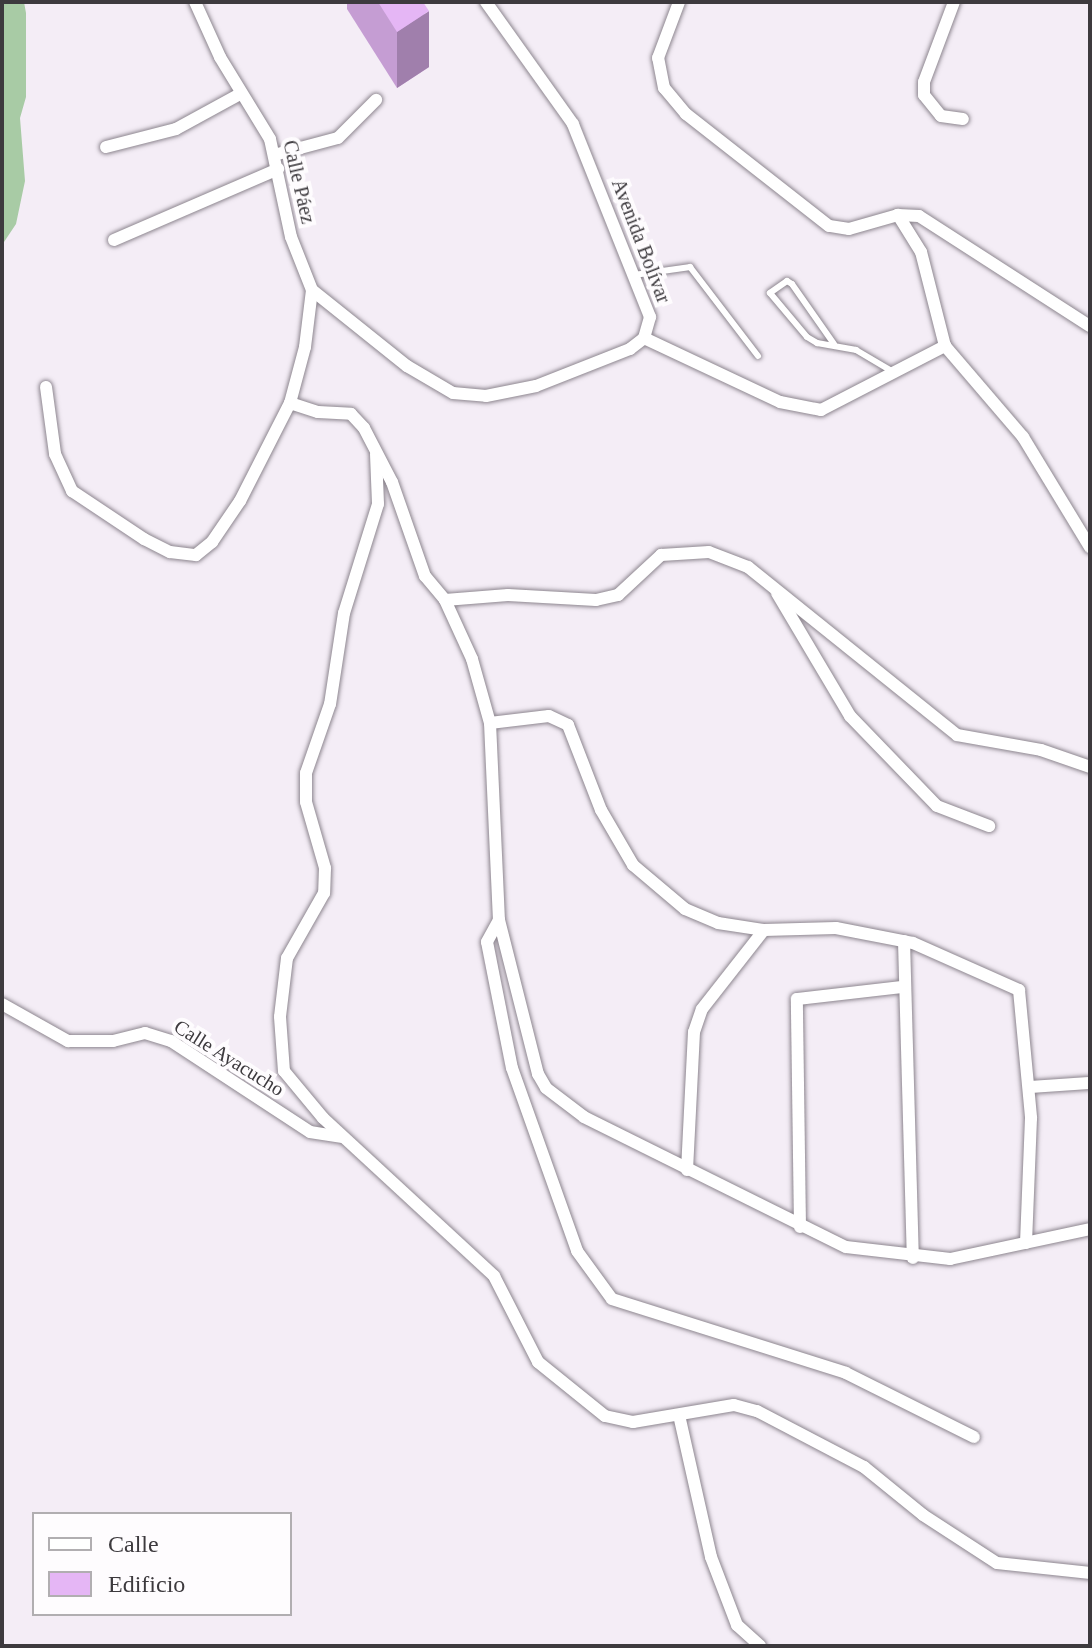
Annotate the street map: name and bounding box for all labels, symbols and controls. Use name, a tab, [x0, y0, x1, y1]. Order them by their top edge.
street label: Calle Páez	[278, 138, 320, 226]
street label: Avenida Bolívar	[606, 175, 676, 307]
street label: Calle Ayacucho	[169, 1014, 289, 1102]
legend	[32, 1512, 292, 1616]
text: Calle	[108, 1531, 159, 1557]
text: Edificio	[108, 1571, 185, 1597]

